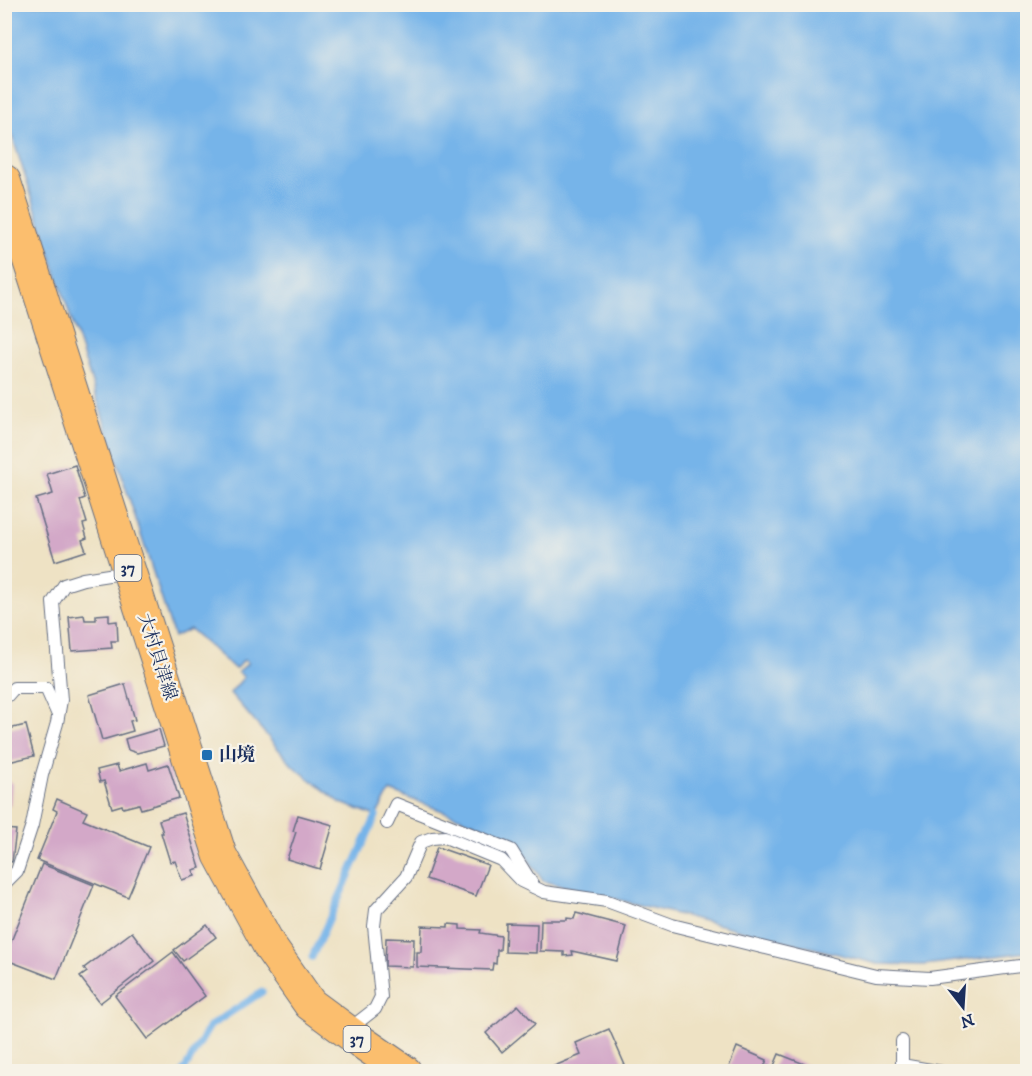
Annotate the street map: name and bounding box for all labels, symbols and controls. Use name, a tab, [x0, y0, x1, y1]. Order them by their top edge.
road number: 37	[114, 555, 142, 581]
street label: 大村貝津線	[133, 611, 181, 703]
place label: 山境	[219, 744, 255, 766]
marker: 山境	[200, 748, 214, 762]
north arrow	[933, 977, 993, 1037]
text: N	[958, 1009, 976, 1032]
road number: 37	[344, 1026, 370, 1052]

